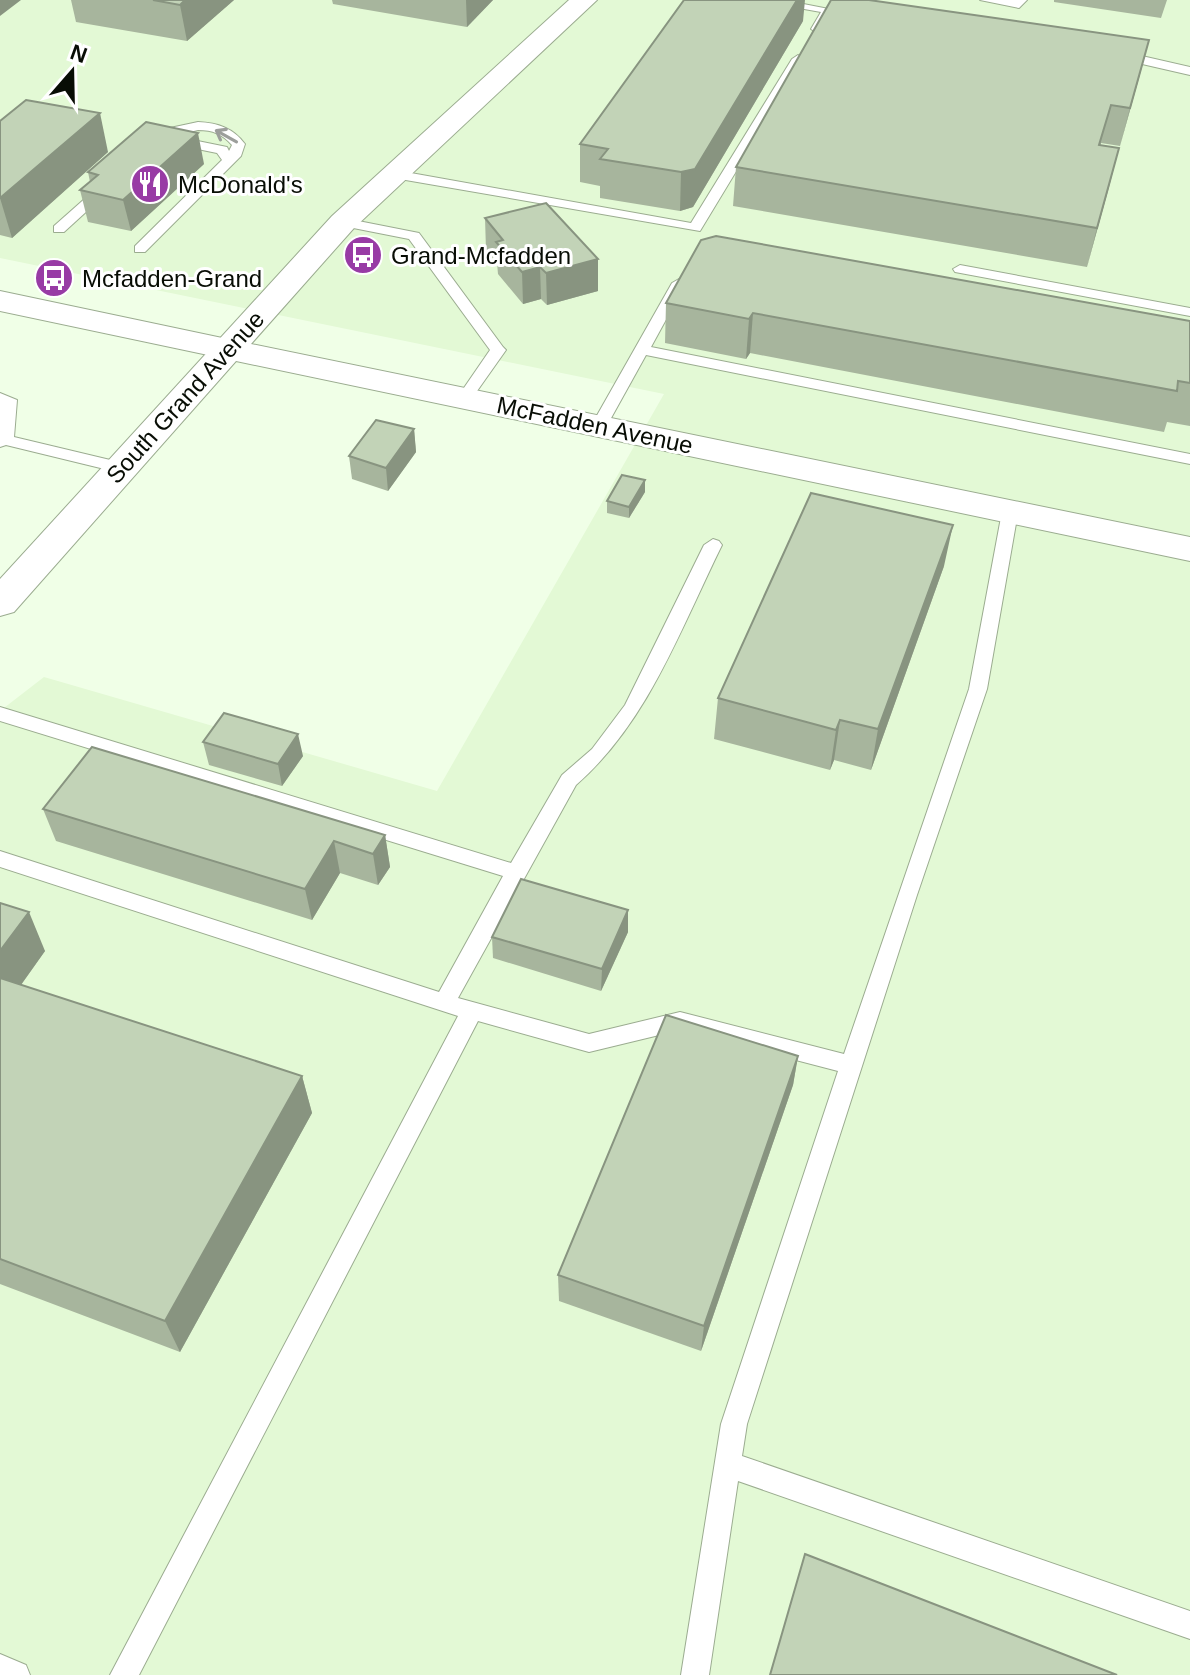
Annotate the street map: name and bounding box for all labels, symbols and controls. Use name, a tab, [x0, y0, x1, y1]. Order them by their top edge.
north arrow	[32, 32, 112, 112]
text: N	[67, 39, 90, 68]
one-way arrow	[215, 127, 238, 143]
restaurant icon: McDonald's	[129, 163, 171, 205]
place label: McDonald's	[178, 171, 303, 198]
bus stop icon: Grand-Mcfadden	[342, 234, 384, 276]
place label: Grand-Mcfadden	[391, 242, 571, 269]
bus stop icon: Mcfadden-Grand	[33, 257, 75, 299]
place label: Mcfadden-Grand	[82, 265, 262, 292]
street label: South Grand Avenue	[101, 305, 269, 489]
street label: McFadden Avenue	[495, 391, 695, 459]

